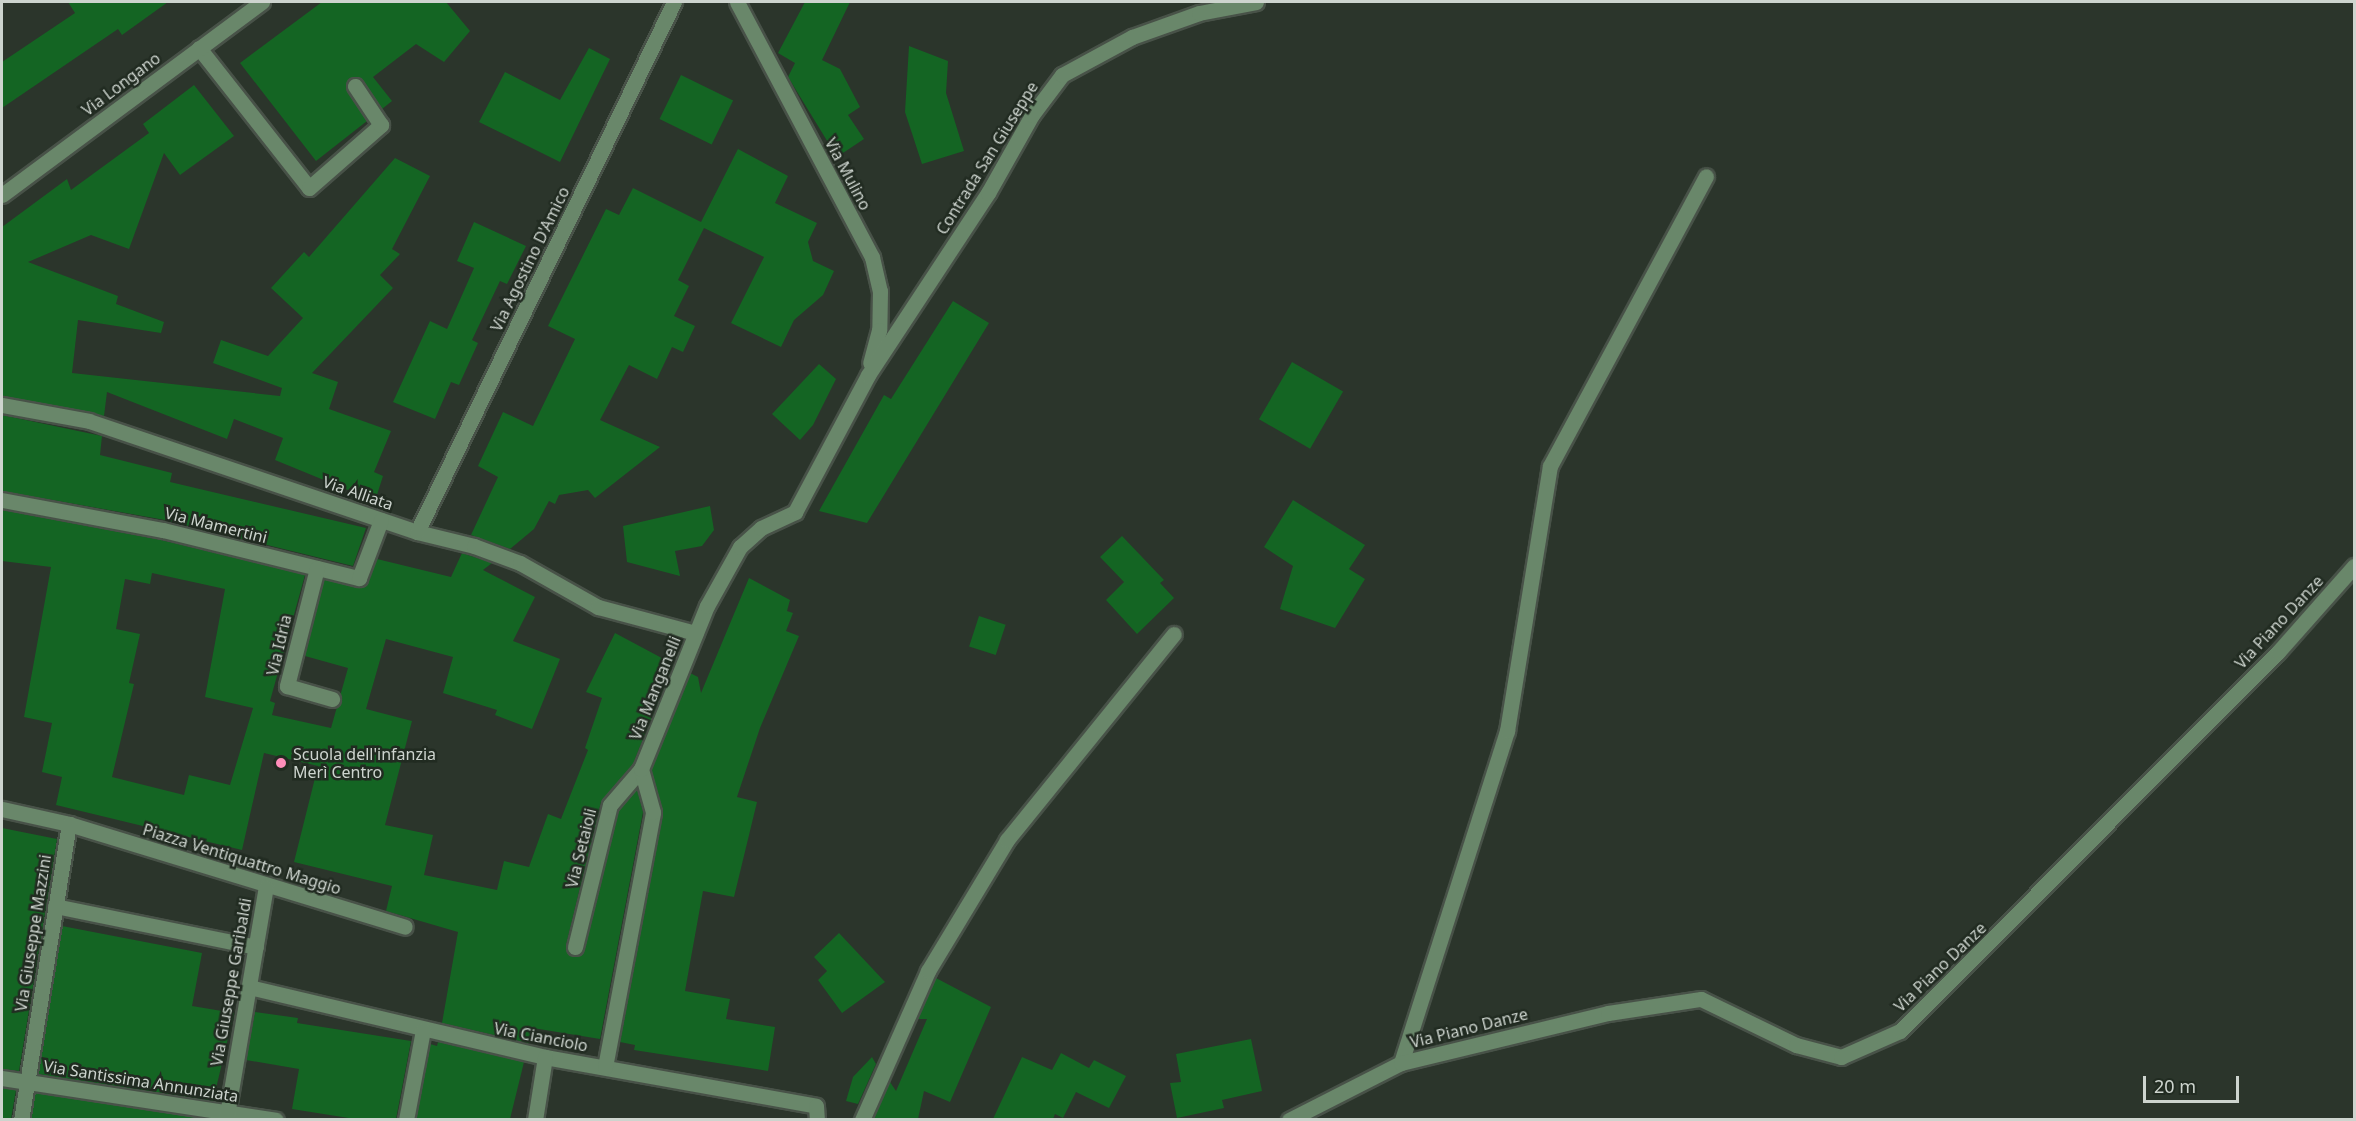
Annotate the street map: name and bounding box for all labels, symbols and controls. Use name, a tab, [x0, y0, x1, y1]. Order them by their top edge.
street label: Via Longano	[78, 48, 164, 120]
street label: Contrada San Giuseppe	[932, 78, 1042, 238]
street label: Via Mulino	[821, 135, 875, 213]
street label: Via Agostino D'Amico	[487, 183, 573, 335]
street label: Via Alliata	[320, 472, 396, 514]
street label: Via Mamertini	[163, 503, 269, 547]
street label: Via Piano Danze	[2231, 571, 2327, 673]
street label: Via Idria	[263, 613, 295, 677]
street label: Via Manganelli	[625, 633, 685, 743]
place label: Scuola dell'infanzia Merì Centro	[293, 744, 436, 782]
marker: Scuola dell'infanzia Merì Centro	[274, 756, 288, 770]
street label: Via Setaioli	[562, 806, 600, 890]
street label: Piazza Ventiquattro Maggio	[140, 820, 344, 898]
street label: Via Giuseppe Mazzini	[11, 853, 55, 1013]
street label: Via Giuseppe Garibaldi	[207, 896, 255, 1068]
street label: Via Piano Danze	[1890, 918, 1990, 1016]
street label: Via Piano Danze	[1408, 1004, 1530, 1052]
street label: Via Cianciolo	[492, 1018, 590, 1056]
street label: Via Santissima Annunziata	[42, 1056, 240, 1106]
scale bar	[2146, 1064, 2242, 1102]
text: 20 m	[2154, 1074, 2196, 1098]

